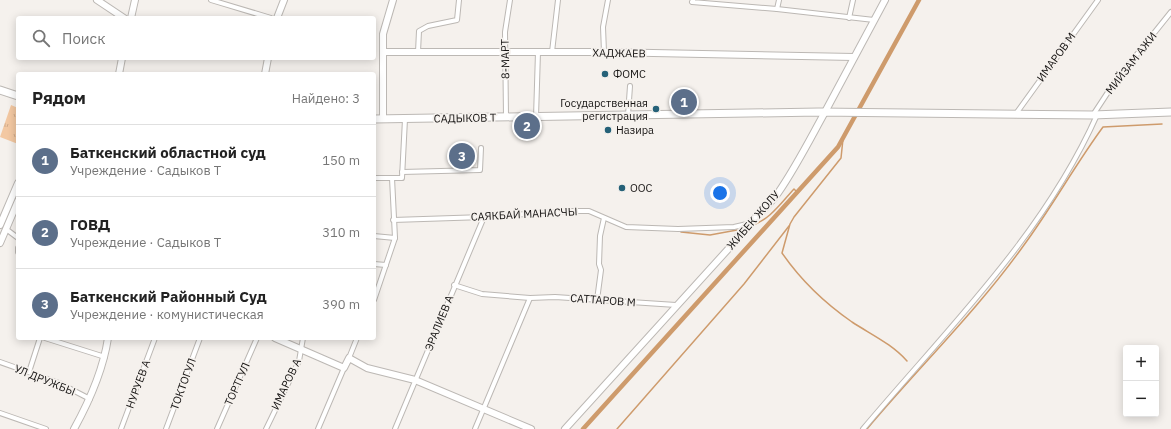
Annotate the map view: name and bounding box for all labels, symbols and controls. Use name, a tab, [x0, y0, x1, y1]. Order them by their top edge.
search box	[16, 16, 376, 60]
icon: search	[30, 27, 52, 49]
text: Поиск	[62, 29, 105, 48]
street label: МИЙЗАМ АЖИ	[1102, 29, 1160, 97]
street label: ИМАРОВ М	[1034, 30, 1078, 84]
street label: 8-МАРТ	[498, 38, 512, 79]
street label: ХАДЖАЕВ	[592, 46, 646, 60]
place label: ФОМС	[613, 67, 646, 81]
marker: ФОМС	[600, 69, 610, 79]
text: Рядом	[32, 87, 86, 109]
pin: 1	[671, 87, 697, 117]
text: Найдено: 3	[292, 90, 360, 107]
place label: Государственная регистрация	[560, 96, 648, 123]
marker: Государственная регистрация	[651, 104, 661, 114]
street label: САДЫКОВ Т	[434, 110, 497, 126]
pin: 2	[514, 111, 540, 141]
place label: Назира	[616, 123, 654, 137]
marker: Назира	[603, 125, 613, 135]
pin: 3	[449, 141, 475, 171]
text: Баткенский областной суд	[70, 143, 266, 162]
text: 1	[41, 152, 49, 169]
text: 150 m	[322, 152, 360, 169]
text: Учреждение · Садыков Т	[70, 162, 221, 179]
place label: ООС	[630, 181, 653, 195]
marker: ООС	[617, 183, 627, 193]
your location	[710, 183, 730, 203]
street label: ЖИБЕК ЖОЛУ	[723, 187, 783, 252]
street label: САЯКБАЙ МАНАСЧЫ	[470, 204, 578, 224]
text: ГОВД	[70, 215, 110, 234]
text: 2	[41, 224, 49, 241]
text: 310 m	[322, 224, 360, 241]
text: Учреждение · Садыков Т	[70, 234, 221, 251]
text: Баткенский Районный Суд	[70, 287, 267, 306]
street label: САТТАРОВ М	[570, 291, 636, 309]
street label: ЭРАЛИЕВ А	[421, 293, 457, 353]
text: 3	[41, 296, 49, 313]
text: 390 m	[322, 296, 360, 313]
text: Учреждение · комунистическая	[70, 306, 264, 323]
map controls	[1123, 345, 1159, 417]
button: +	[1123, 345, 1159, 381]
street label: ТОКТОГУЛ	[167, 356, 199, 412]
street label: ИМАРОВ А	[268, 356, 304, 412]
street label: НУРУЕВ А	[123, 358, 153, 410]
street label: ТОРТГУЛ	[221, 360, 253, 408]
street label: УЛ ДРУЖБЫ	[12, 361, 78, 399]
button: −	[1123, 381, 1159, 417]

